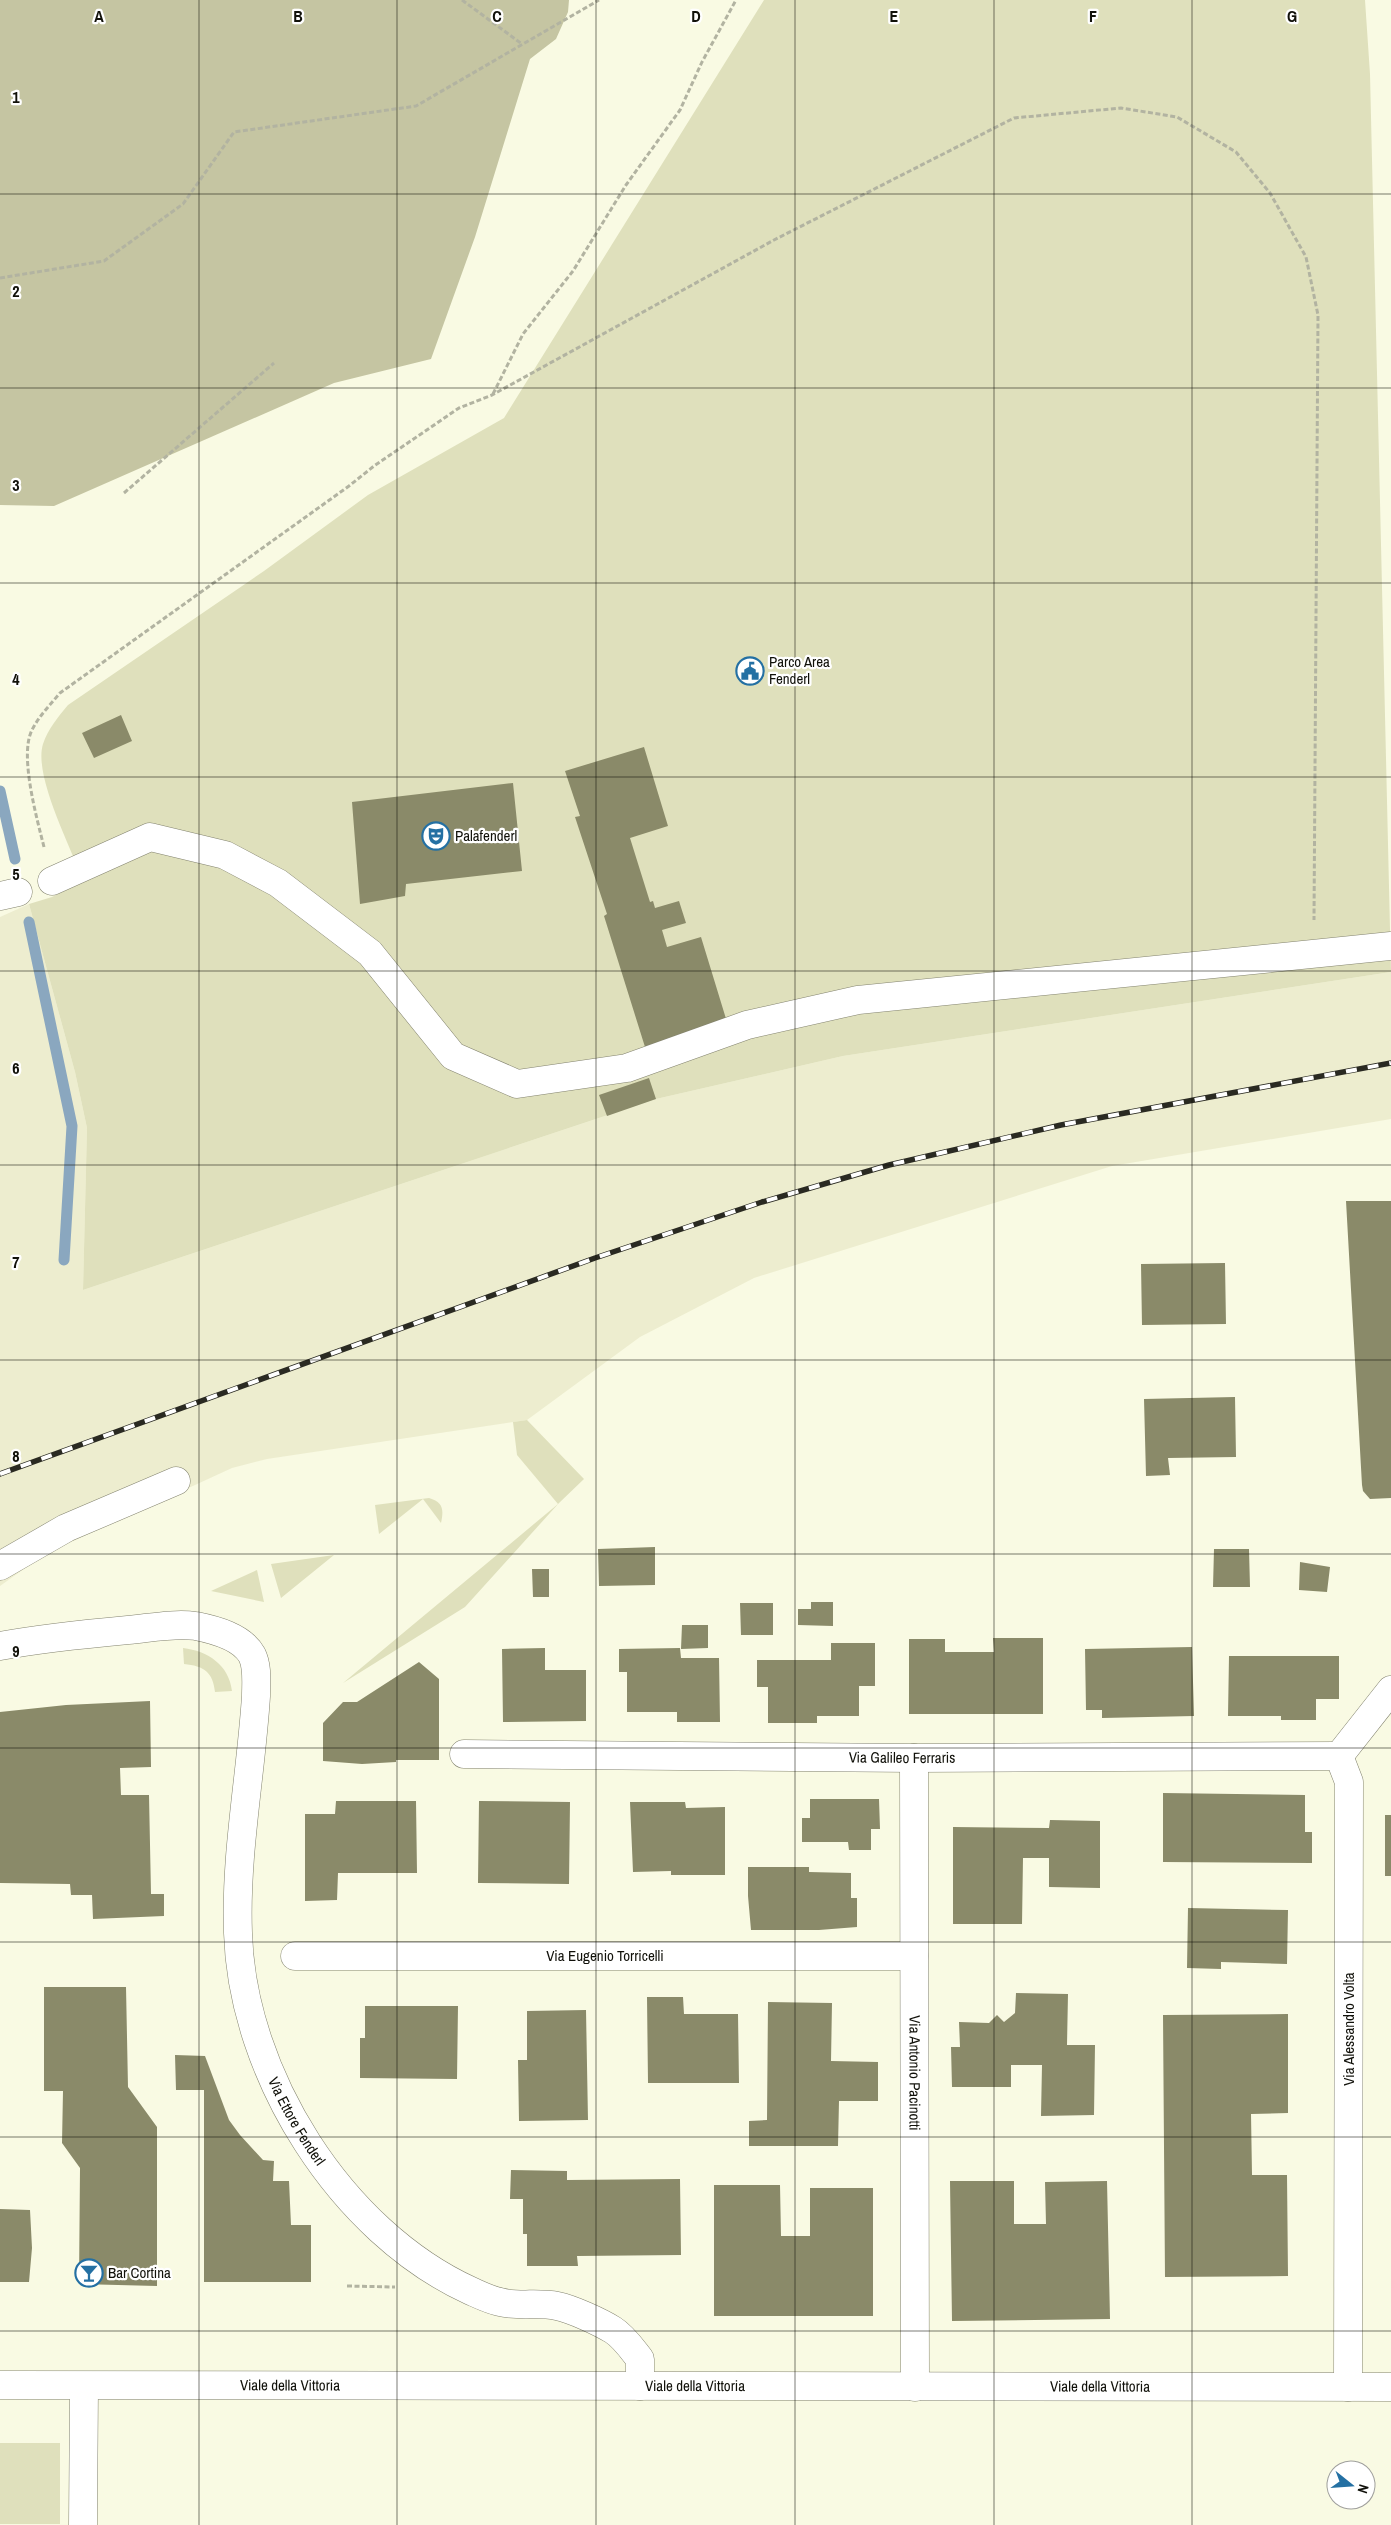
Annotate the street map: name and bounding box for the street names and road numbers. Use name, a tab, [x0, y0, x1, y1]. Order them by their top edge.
street label: Via Galileo Ferraris	[849, 1746, 955, 1768]
street label: Via Eugenio Torricelli	[546, 1945, 664, 1966]
street label: Via Alessandro Volta	[1338, 1972, 1359, 2086]
street label: Via Antonio Pacinotti	[904, 2015, 926, 2131]
street label: Via Ettore Fenderl	[263, 2073, 331, 2170]
street label: Viale della Vittoria	[240, 2374, 340, 2395]
street label: Viale della Vittoria	[645, 2375, 745, 2396]
street label: Viale della Vittoria	[1050, 2376, 1150, 2397]

